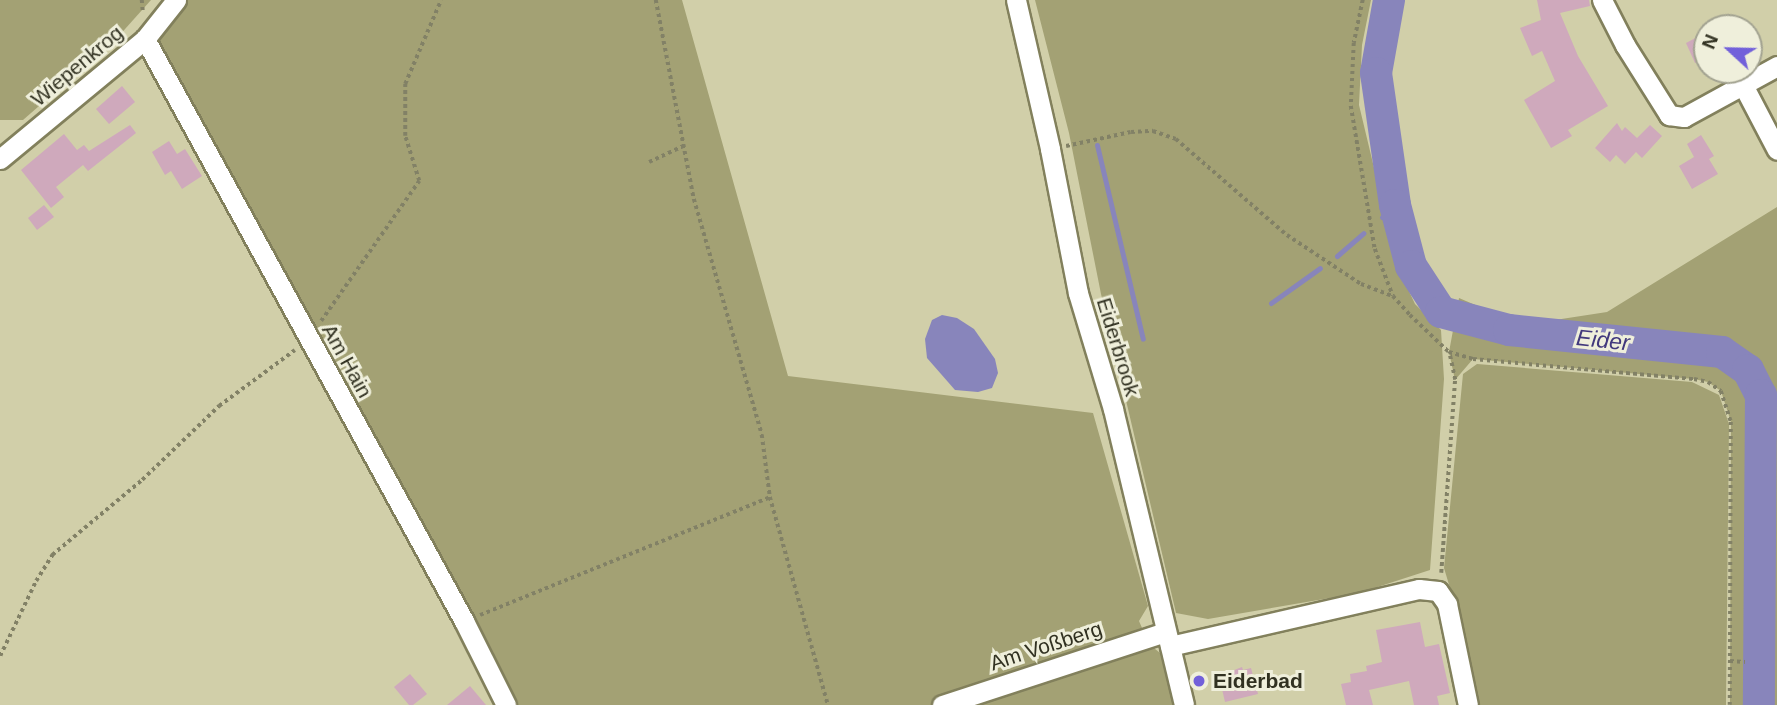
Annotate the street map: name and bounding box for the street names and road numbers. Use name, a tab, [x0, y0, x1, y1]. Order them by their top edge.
street label: Wiepenkrog	[26, 20, 128, 112]
street label: Eiderbrook	[1091, 295, 1145, 399]
street label: Am Hain	[316, 320, 378, 402]
street label: Am Voßberg	[987, 616, 1105, 676]

